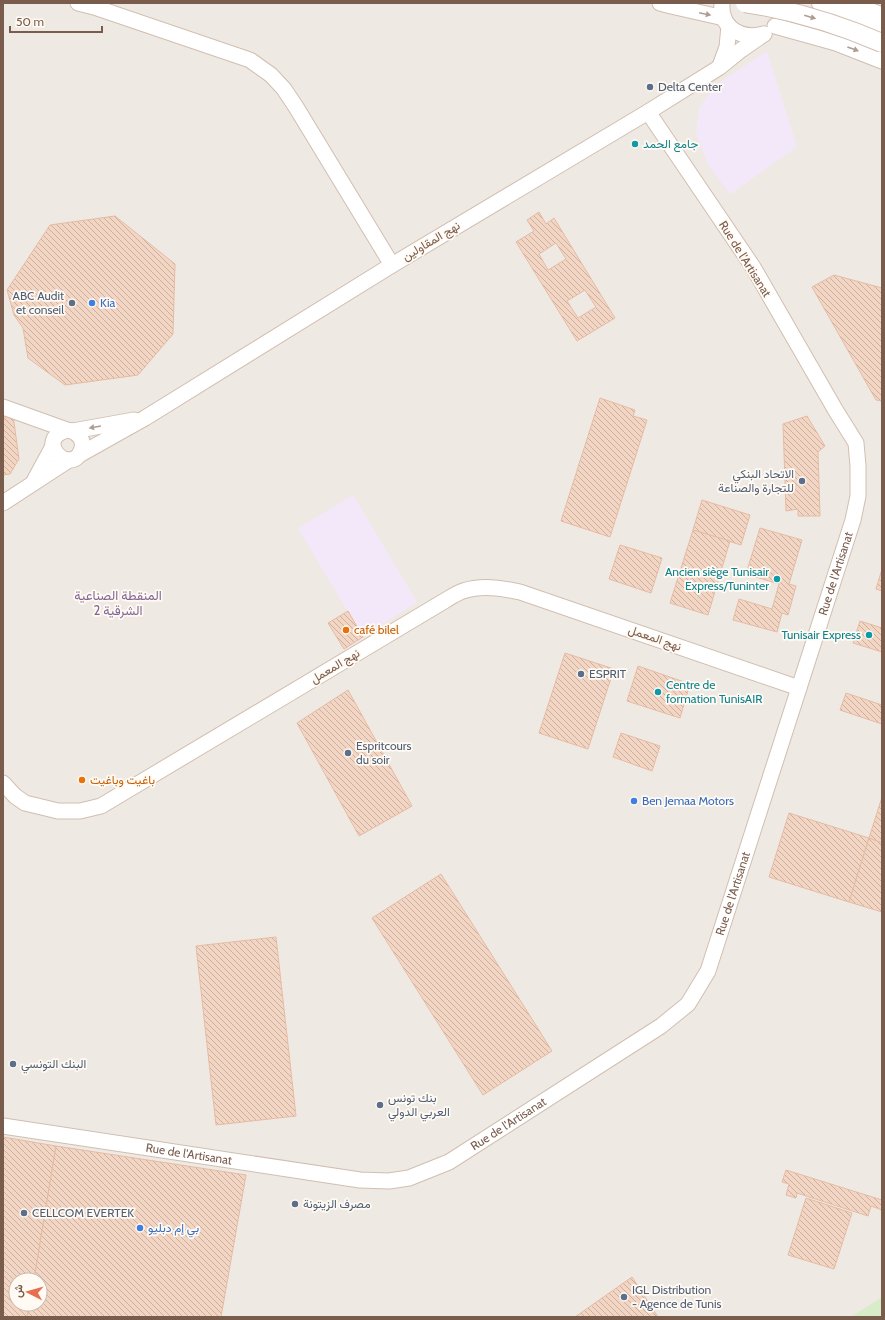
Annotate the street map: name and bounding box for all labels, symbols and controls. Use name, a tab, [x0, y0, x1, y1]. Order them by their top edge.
scale bar	[10, 8, 102, 34]
one-way arrow	[699, 11, 712, 17]
text: 50 m	[16, 14, 44, 29]
one-way arrow	[804, 14, 816, 20]
one-way arrow	[847, 47, 859, 53]
place label: Delta Center	[658, 79, 722, 94]
marker: Delta Center	[645, 82, 655, 92]
place label: جامع الحمد	[643, 136, 698, 153]
marker: جامع الحمد	[630, 139, 640, 149]
street label: نهج المقاولين	[399, 217, 463, 265]
street label: Rue de l'Artisanat	[716, 218, 775, 300]
place label: ABC Audit et conseil	[13, 288, 64, 317]
place label: Kia	[100, 295, 116, 310]
marker: ABC Audit et conseil	[67, 298, 77, 308]
marker: Kia	[87, 298, 97, 308]
one-way arrow	[89, 424, 101, 430]
place label: الاتحاد البنكي للتجارة والصناعة	[718, 466, 794, 496]
marker: الاتحاد البنكي للتجارة والصناعة	[797, 476, 807, 486]
street label: Rue de l'Artisanat	[815, 530, 856, 617]
place label: Ancien siège Tunisair Express/Tuninter	[665, 564, 769, 593]
marker: Ancien siège Tunisair Express/Tuninter	[772, 574, 782, 584]
district label: المنقطة الصناعية الشرقية 2	[74, 587, 162, 619]
street label: نهج المعمل	[626, 621, 684, 656]
place label: café bilel	[354, 622, 399, 637]
marker: café bilel	[341, 625, 351, 635]
place label: Tunisair Express	[782, 627, 861, 642]
marker: Tunisair Express	[864, 630, 874, 640]
street label: نهج المعمل	[307, 645, 363, 688]
place label: ESPRIT	[589, 666, 627, 681]
marker: ESPRIT	[576, 669, 586, 679]
place label: Centre de formation TunisAIR	[666, 677, 763, 706]
marker: Centre de formation TunisAIR	[653, 687, 663, 697]
place label: Espritcours du soir	[356, 738, 412, 767]
marker: Espritcours du soir	[343, 748, 353, 758]
place label: باغيت وباغيت	[90, 772, 155, 788]
marker: باغيت وباغيت	[77, 775, 87, 785]
place label: Ben Jemaa Motors	[642, 793, 734, 808]
marker: Ben Jemaa Motors	[629, 796, 639, 806]
street label: Rue de l'Artisanat	[712, 850, 753, 937]
place label: البنك التونسي	[21, 1056, 86, 1074]
marker: البنك التونسي	[8, 1059, 18, 1069]
place label: بنك تونس العربي الدولي	[388, 1090, 450, 1122]
street label: Rue de l'Artisanat	[467, 1094, 549, 1153]
marker: بنك تونس العربي الدولي	[375, 1100, 385, 1110]
street label: Rue de l'Artisanat	[145, 1140, 233, 1168]
place label: مصرف الزيتونة	[303, 1196, 371, 1212]
marker: مصرف الزيتونة	[290, 1199, 300, 1209]
place label: CELLCOM EVERTEK	[32, 1205, 134, 1220]
marker: CELLCOM EVERTEK	[19, 1208, 29, 1218]
place label: بي إم دبليو	[148, 1220, 200, 1238]
marker: بي إم دبليو	[135, 1223, 145, 1233]
north arrow	[8, 1272, 48, 1312]
place label: IGL Distribution - Agence de Tunis	[632, 1282, 722, 1311]
text: ش	[10, 1284, 26, 1298]
marker: IGL Distribution - Agence de Tunis	[619, 1292, 629, 1302]

